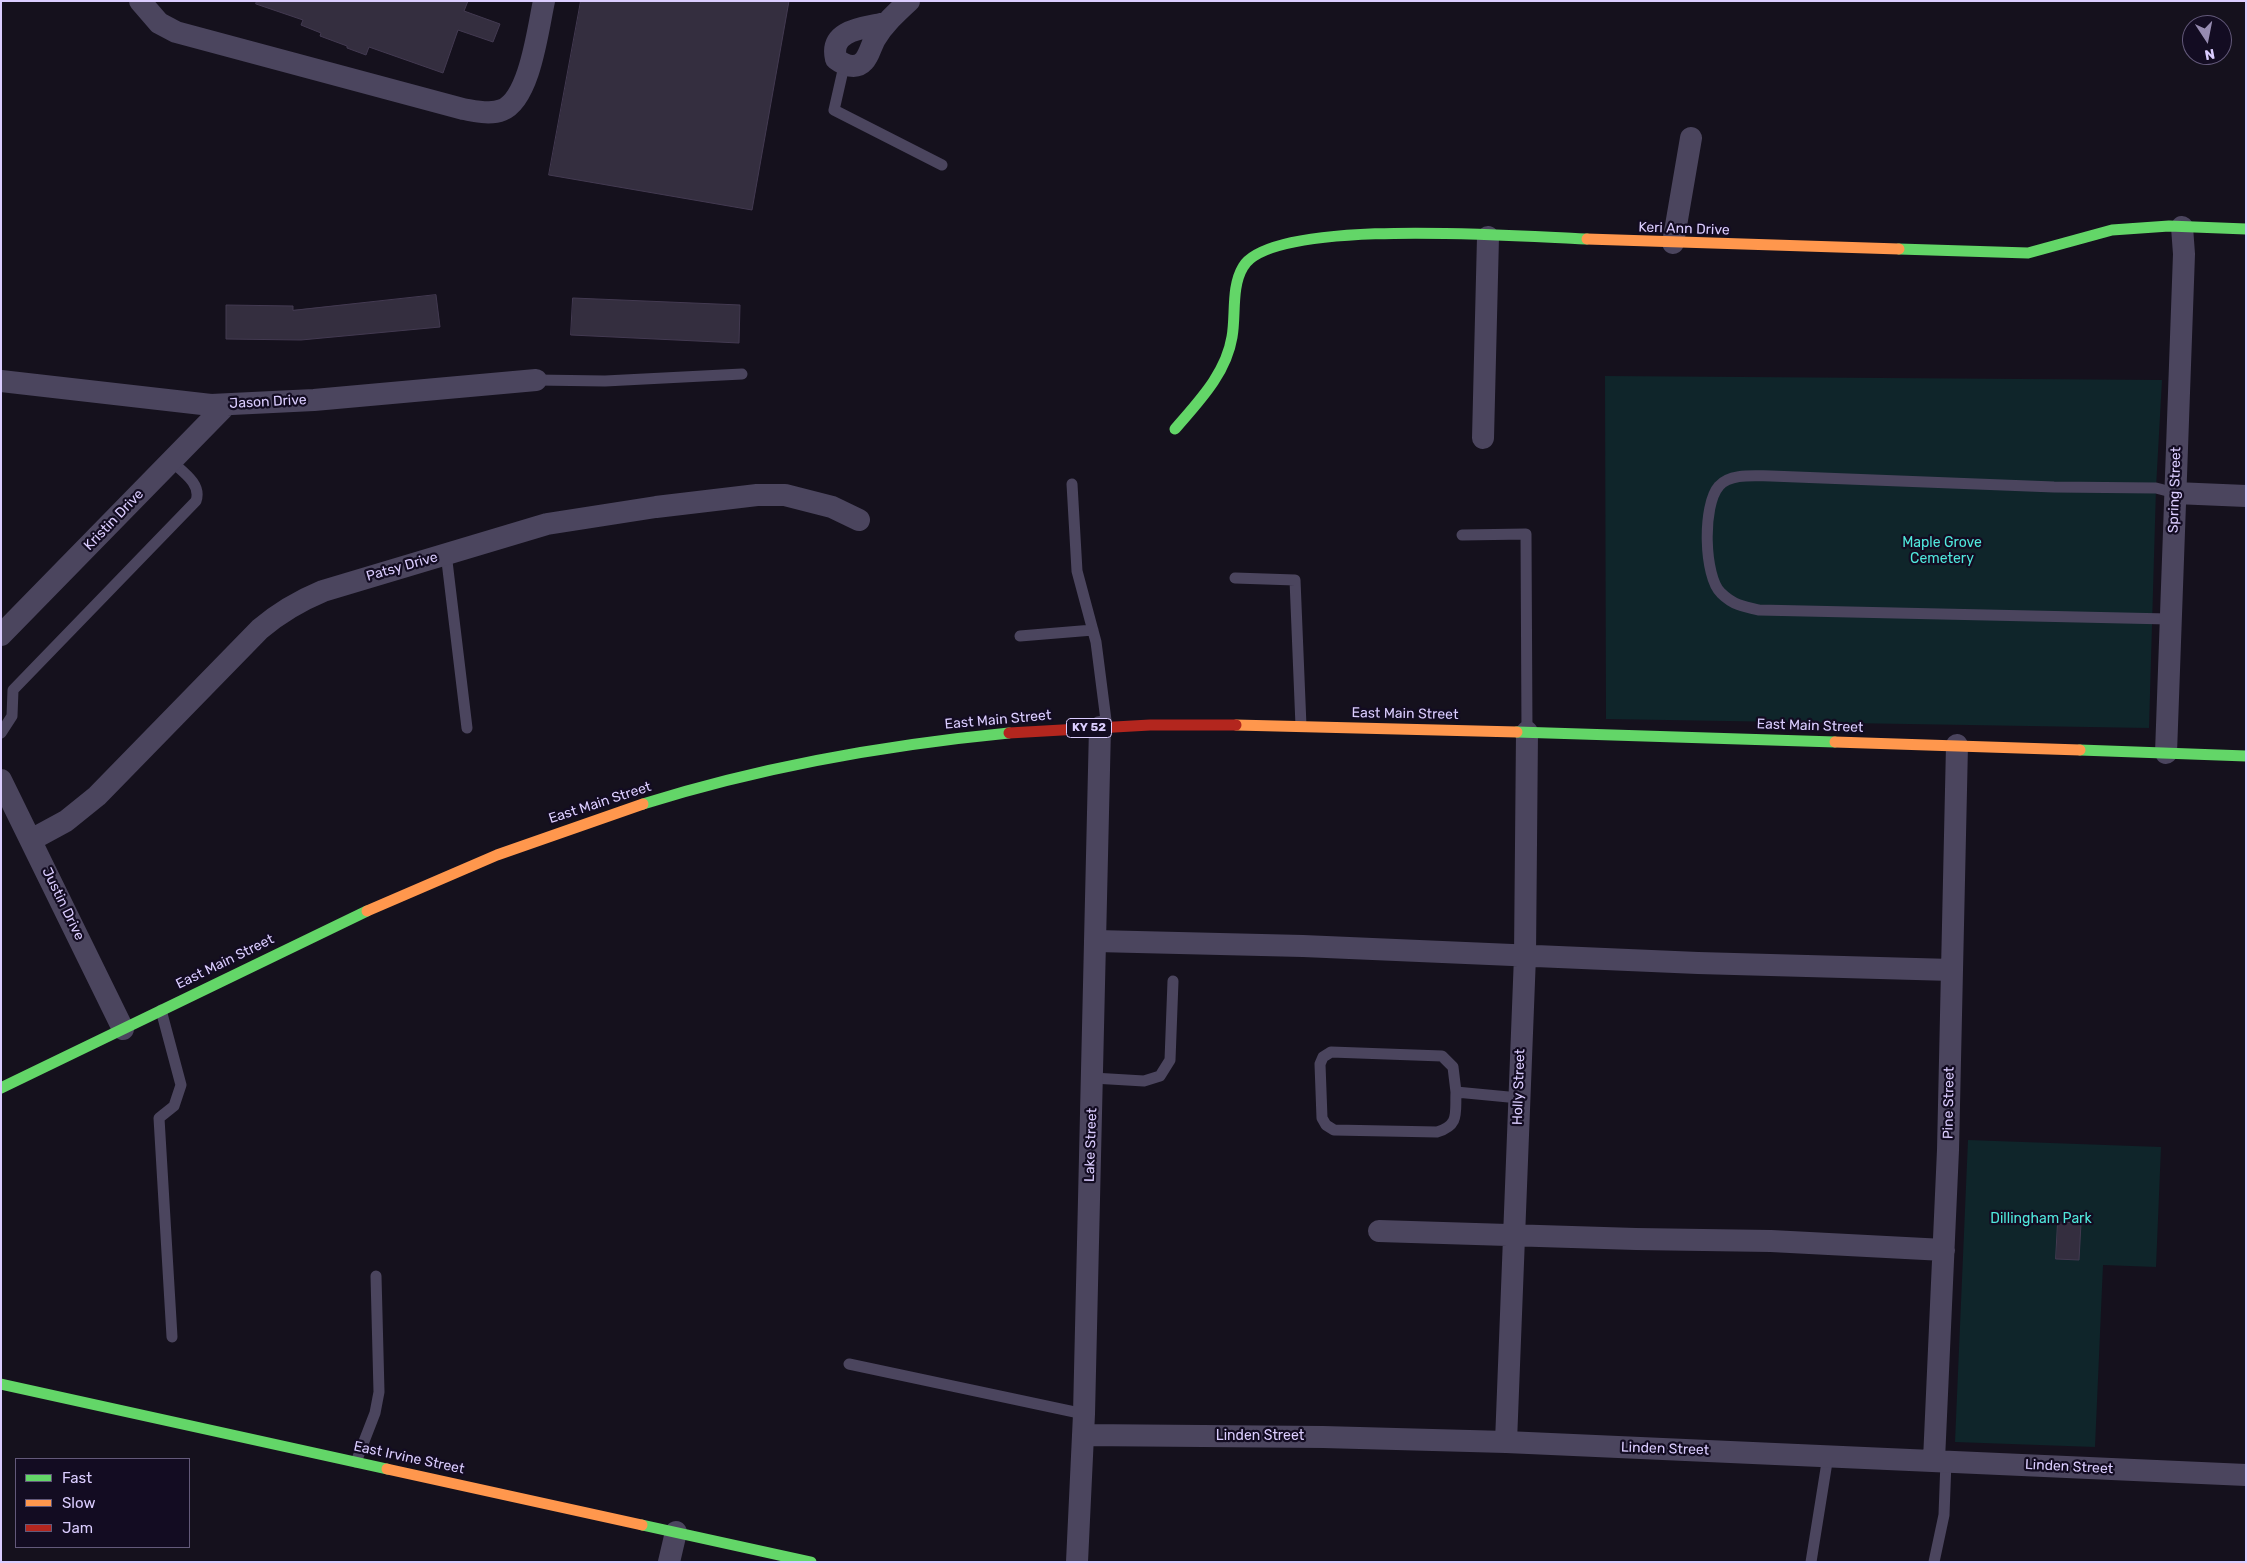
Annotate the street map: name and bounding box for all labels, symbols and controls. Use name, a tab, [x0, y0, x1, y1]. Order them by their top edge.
north arrow	[2182, 15, 2232, 65]
text: N	[2203, 45, 2216, 64]
street label: Keri Ann Drive	[1638, 219, 1730, 239]
street label: Jason Drive	[229, 392, 307, 412]
street label: Spring Street	[2165, 446, 2185, 534]
street label: Kristin Drive	[81, 486, 147, 554]
park label: Maple Grove Cemetery	[1902, 535, 1982, 568]
street label: Patsy Drive	[364, 549, 440, 585]
street label: East Main Street	[1351, 705, 1459, 723]
street label: East Main Street	[944, 707, 1052, 733]
street label: East Main Street	[1756, 716, 1864, 736]
road number: KY 52	[1066, 718, 1112, 738]
street label: East Main Street	[547, 778, 653, 828]
street label: Justin Drive	[38, 865, 88, 943]
street label: East Main Street	[173, 931, 277, 993]
street label: Holly Street	[1509, 1048, 1529, 1126]
street label: Pine Street	[1940, 1067, 1958, 1139]
street label: Lake Street	[1081, 1108, 1101, 1182]
park label: Dillingham Park	[1990, 1211, 2092, 1227]
street label: Linden Street	[1216, 1428, 1304, 1444]
street label: East Irvine Street	[352, 1438, 466, 1478]
street label: Linden Street	[1621, 1439, 1709, 1459]
street label: Linden Street	[2024, 1456, 2114, 1478]
legend	[15, 1458, 190, 1548]
text: Fast	[62, 1469, 92, 1487]
text: Slow	[62, 1494, 95, 1512]
text: Jam	[62, 1519, 93, 1537]

